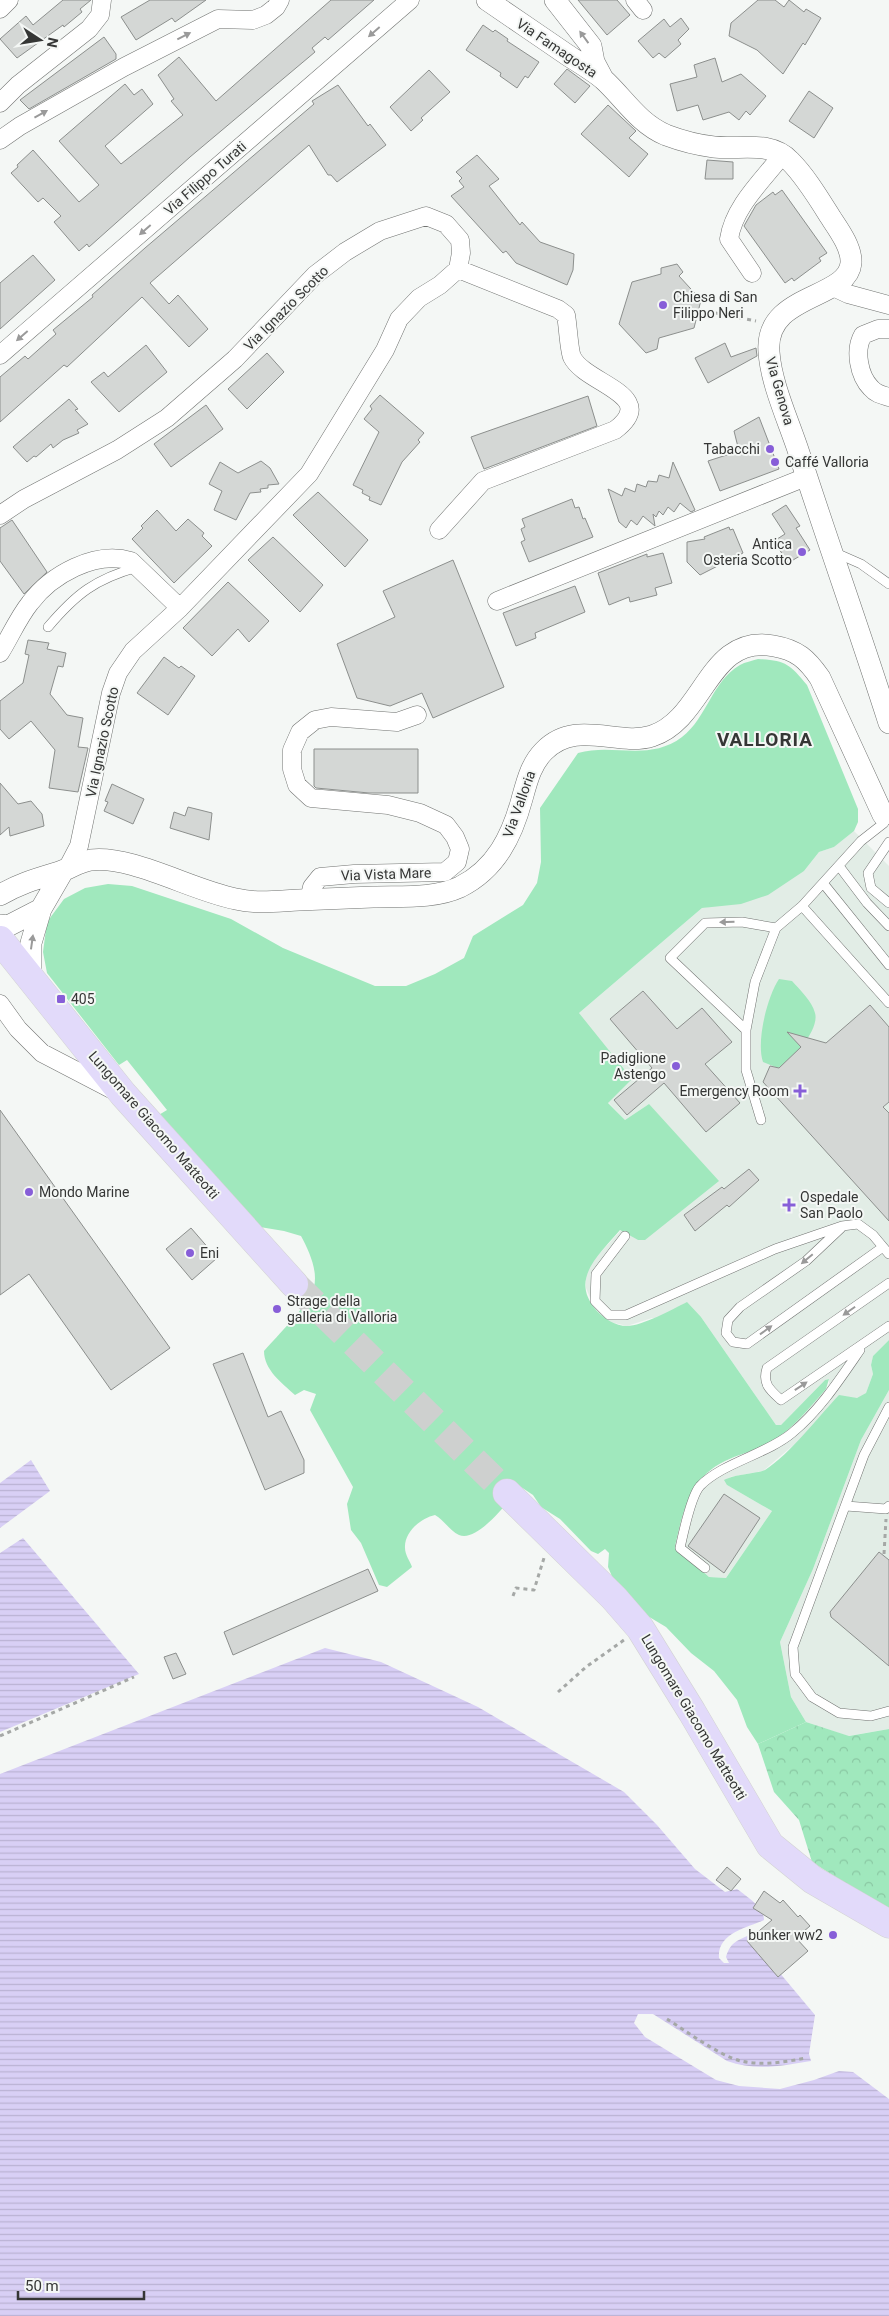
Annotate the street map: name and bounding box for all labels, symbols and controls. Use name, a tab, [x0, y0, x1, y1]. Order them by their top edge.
north arrow	[15, 15, 65, 65]
street label: Via Famagosta	[514, 15, 600, 81]
one-way arrow	[368, 26, 380, 38]
one-way arrow	[579, 30, 589, 44]
one-way arrow	[177, 32, 191, 40]
text: N	[44, 36, 62, 49]
one-way arrow	[34, 110, 49, 118]
street label: Via Filippo Turati	[161, 138, 249, 218]
one-way arrow	[139, 224, 151, 236]
street label: Via Ignazio Scotto	[240, 262, 332, 354]
place label: Chiesa di San Filippo Neri	[673, 289, 757, 321]
marker: Chiesa di San Filippo Neri	[657, 299, 669, 311]
one-way arrow	[16, 330, 28, 342]
street label: Via Genova	[763, 355, 797, 427]
place label: Tabacchi	[704, 441, 760, 457]
marker: Tabacchi	[764, 443, 776, 455]
place label: Caffé Valloria	[785, 454, 869, 470]
marker: Caffé Valloria	[769, 456, 781, 468]
place label: Antica Osteria Scotto	[703, 536, 792, 568]
marker: Antica Osteria Scotto	[796, 546, 808, 558]
street label: Via Ignazio Scotto	[82, 685, 122, 799]
district label: VALLORIA	[717, 728, 813, 751]
street label: Via Valloria	[499, 768, 539, 840]
street label: Via Vista Mare	[340, 864, 432, 884]
one-way arrow	[719, 919, 735, 927]
one-way arrow	[28, 934, 36, 950]
place label: 405	[71, 991, 95, 1007]
marker: 405	[55, 993, 67, 1005]
street label: Lungomare Giacomo Matteotti	[85, 1048, 223, 1202]
place label: Padiglione Astengo	[601, 1050, 666, 1082]
marker: Padiglione Astengo	[670, 1060, 682, 1072]
place label: Emergency Room	[679, 1083, 789, 1099]
marker: Emergency Room	[793, 1084, 807, 1098]
place label: Mondo Marine	[39, 1184, 129, 1200]
marker: Mondo Marine	[23, 1186, 35, 1198]
place label: Ospedale San Paolo	[800, 1189, 863, 1221]
marker: Ospedale San Paolo	[782, 1198, 796, 1212]
place label: Eni	[200, 1245, 219, 1261]
marker: Eni	[184, 1247, 196, 1259]
one-way arrow	[801, 1254, 814, 1265]
place label: Strage della galleria di Valloria	[287, 1293, 398, 1325]
marker: Strage della galleria di Valloria	[271, 1303, 283, 1315]
one-way arrow	[842, 1306, 856, 1316]
one-way arrow	[759, 1325, 772, 1336]
one-way arrow	[794, 1382, 808, 1391]
street label: Lungomare Giacomo Matteotti	[638, 1631, 750, 1803]
place label: bunker ww2	[748, 1927, 823, 1943]
marker: bunker ww2	[827, 1929, 839, 1941]
scale bar	[18, 2268, 144, 2300]
text: 50 m	[25, 2277, 59, 2295]

